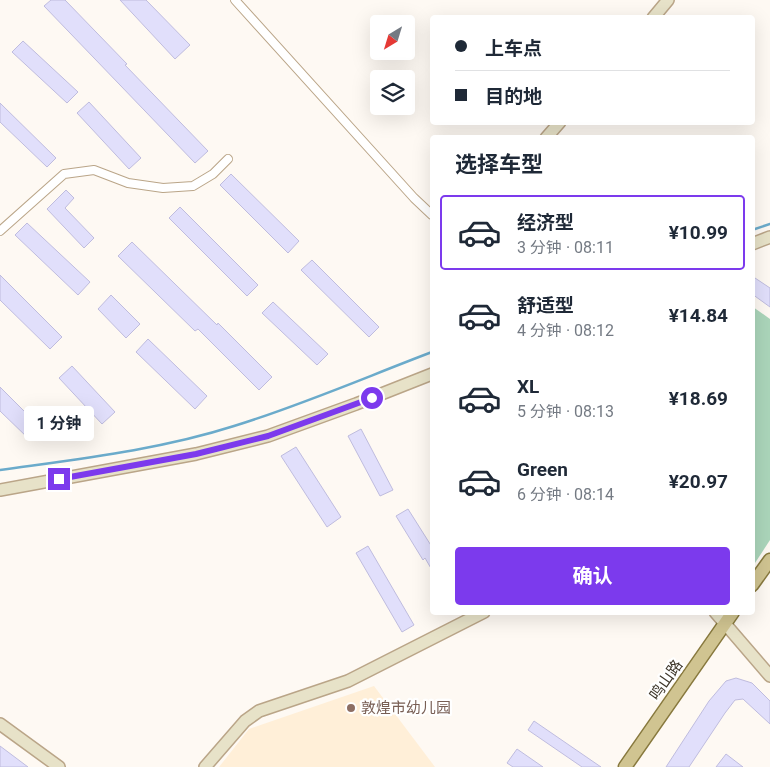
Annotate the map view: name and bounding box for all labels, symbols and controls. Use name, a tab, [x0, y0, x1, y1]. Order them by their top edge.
north arrow	[370, 15, 415, 60]
map controls	[370, 15, 415, 115]
text: 上车点	[485, 37, 542, 60]
button: layers	[370, 70, 415, 115]
text: 目的地	[485, 85, 542, 108]
text: 选择车型	[455, 152, 543, 177]
icon: car	[457, 210, 502, 255]
text: 经济型	[517, 211, 574, 234]
text: ¥10.99	[669, 221, 728, 244]
text: 3 分钟 · 08:11	[517, 238, 614, 257]
icon: car	[457, 293, 502, 338]
text: 舒适型	[517, 294, 574, 317]
text: ¥14.84	[669, 304, 728, 327]
text: 4 分钟 · 08:12	[517, 321, 614, 340]
text: XL	[517, 375, 539, 398]
icon: car	[457, 376, 502, 421]
route start	[361, 387, 383, 409]
text: ¥18.69	[669, 387, 728, 410]
text: 5 分钟 · 08:13	[517, 402, 614, 421]
callout: 1 分钟	[24, 406, 94, 442]
text: 1 分钟	[36, 414, 82, 433]
text: Green	[517, 458, 568, 481]
icon: car	[457, 459, 502, 504]
route end	[48, 468, 70, 490]
text: ¥20.97	[669, 470, 728, 493]
text: 6 分钟 · 08:14	[517, 485, 614, 504]
button: 确认	[455, 547, 730, 605]
street label: 鸣山路	[646, 656, 686, 704]
place label: 敦煌市幼儿园	[361, 699, 451, 717]
marker: 敦煌市幼儿园	[345, 702, 357, 714]

